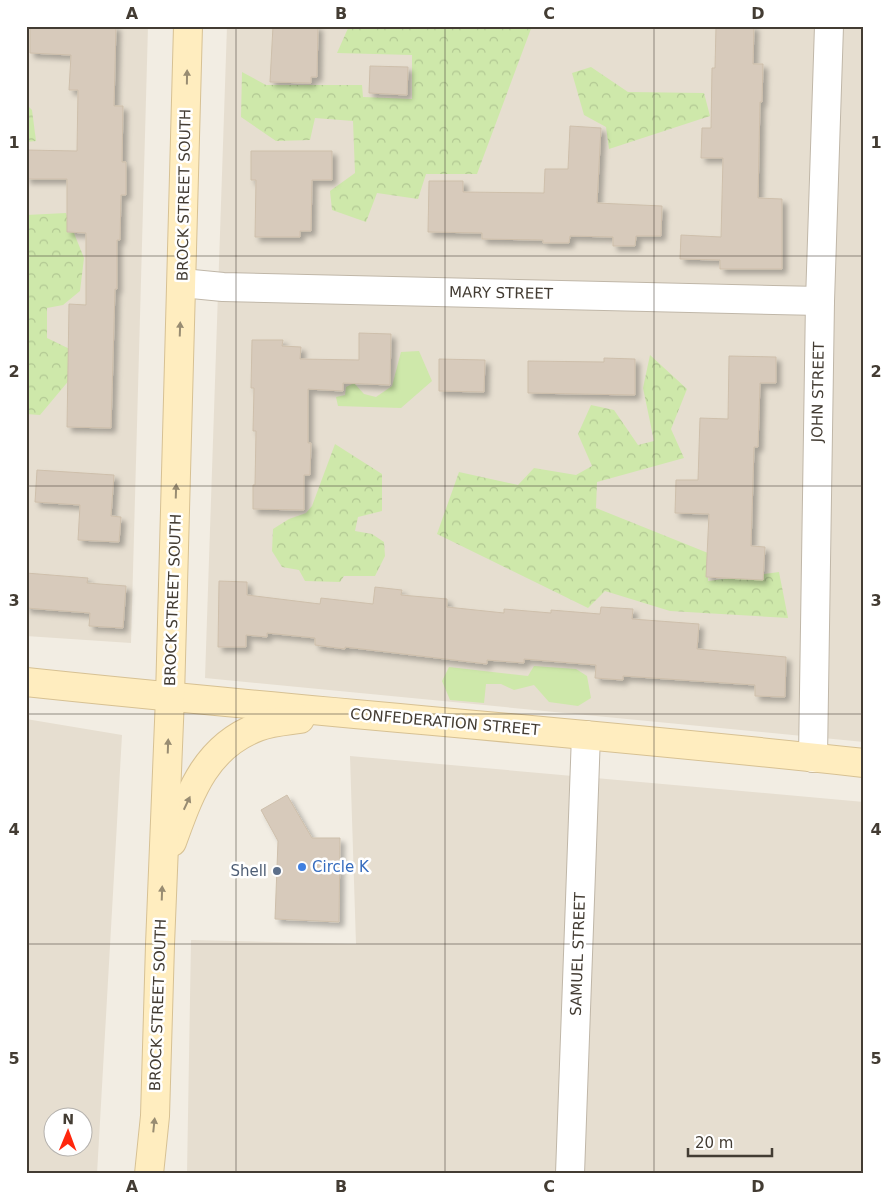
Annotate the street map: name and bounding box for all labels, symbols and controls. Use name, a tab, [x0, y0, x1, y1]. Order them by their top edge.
text: A	[126, 4, 139, 23]
text: B	[335, 4, 347, 23]
text: C	[543, 4, 555, 23]
text: D	[751, 4, 765, 23]
one-way arrow	[183, 68, 191, 84]
street label: BROCK STREET SOUTH	[173, 109, 195, 281]
text: 1	[8, 133, 20, 152]
text: 1	[870, 133, 882, 152]
street label: MARY STREET	[449, 283, 554, 303]
one-way arrow	[177, 321, 185, 337]
street label: JOHN STREET	[808, 341, 828, 444]
text: 2	[8, 362, 20, 381]
text: 2	[870, 362, 882, 381]
one-way arrow	[172, 483, 180, 499]
street label: BROCK STREET SOUTH	[161, 514, 185, 686]
text: 3	[8, 591, 20, 610]
text: 3	[870, 591, 882, 610]
street label: CONFEDERATION STREET	[349, 705, 541, 739]
one-way arrow	[164, 738, 172, 754]
one-way arrow	[183, 796, 191, 810]
text: 4	[8, 820, 20, 839]
text: 4	[870, 820, 882, 839]
place label: Circle K	[312, 858, 370, 876]
marker: Circle K	[296, 861, 308, 873]
place label: Shell	[230, 862, 267, 880]
marker: Shell	[271, 865, 283, 877]
one-way arrow	[158, 885, 166, 901]
street label: SAMUEL STREET	[567, 891, 589, 1016]
street label: BROCK STREET SOUTH	[146, 919, 170, 1091]
text: 5	[8, 1049, 20, 1068]
text: 5	[870, 1049, 882, 1068]
north arrow	[42, 1108, 92, 1158]
text: N	[62, 1111, 74, 1127]
one-way arrow	[150, 1117, 158, 1133]
scale bar	[688, 1125, 771, 1157]
text: 20 m	[695, 1134, 733, 1152]
text: A	[126, 1177, 139, 1196]
text: B	[335, 1177, 347, 1196]
text: C	[543, 1177, 555, 1196]
text: D	[751, 1177, 765, 1196]

